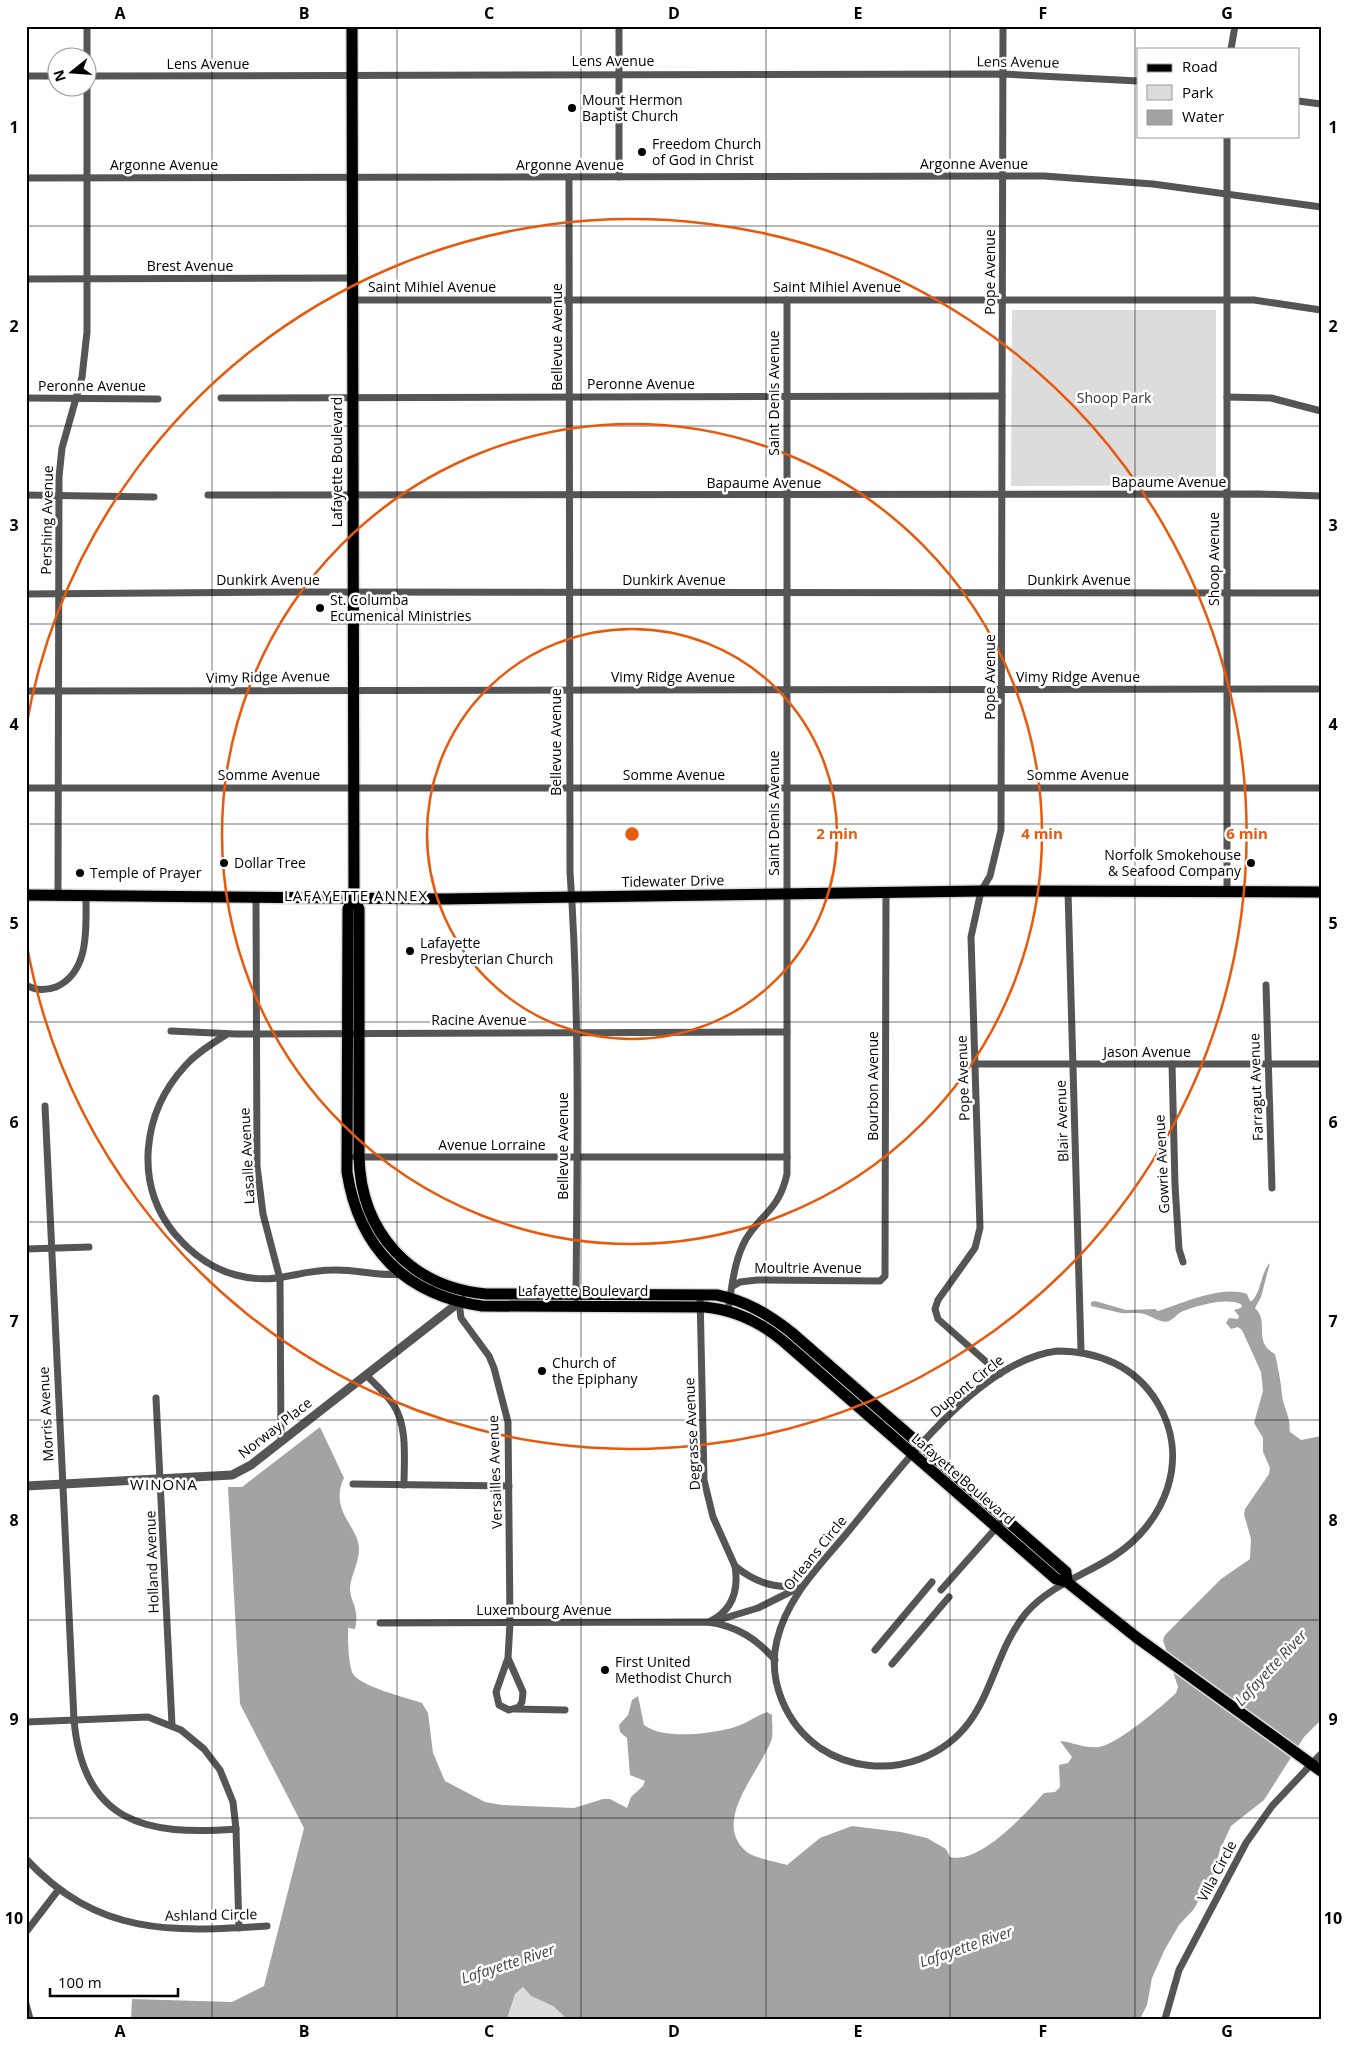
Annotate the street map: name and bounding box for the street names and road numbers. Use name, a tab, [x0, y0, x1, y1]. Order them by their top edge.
street label: Lens Avenue	[572, 51, 655, 70]
street label: Lens Avenue	[976, 51, 1060, 72]
street label: Lens Avenue	[167, 54, 250, 73]
street label: Argonne Avenue	[920, 154, 1028, 173]
street label: Argonne Avenue	[110, 155, 218, 174]
street label: Argonne Avenue	[516, 155, 624, 174]
street label: Pope Avenue	[980, 229, 999, 315]
street label: Brest Avenue	[147, 256, 233, 275]
street label: Saint Mihiel Avenue	[368, 277, 496, 296]
street label: Saint Mihiel Avenue	[773, 277, 901, 296]
street label: Bellevue Avenue	[547, 283, 566, 391]
street label: Saint Denis Avenue	[764, 330, 783, 456]
street label: Peronne Avenue	[587, 374, 695, 393]
street label: Peronne Avenue	[38, 376, 146, 395]
street label: Lafayette Boulevard	[327, 397, 346, 527]
street label: Pershing Avenue	[36, 465, 57, 575]
street label: Bapaume Avenue	[1112, 472, 1227, 491]
street label: Bapaume Avenue	[707, 473, 822, 492]
street label: Shoop Avenue	[1204, 512, 1223, 606]
street label: Dunkirk Avenue	[216, 570, 320, 589]
street label: Dunkirk Avenue	[622, 570, 726, 589]
street label: Dunkirk Avenue	[1027, 570, 1131, 589]
street label: Pope Avenue	[980, 634, 999, 720]
street label: Vimy Ridge Avenue	[206, 666, 330, 687]
street label: Vimy Ridge Avenue	[611, 667, 735, 686]
street label: Vimy Ridge Avenue	[1016, 667, 1140, 686]
street label: Bellevue Avenue	[546, 688, 565, 796]
street label: Saint Denis Avenue	[764, 750, 783, 876]
street label: Somme Avenue	[218, 765, 320, 784]
street label: Somme Avenue	[623, 765, 725, 784]
street label: Somme Avenue	[1027, 765, 1129, 784]
street label: Tidewater Drive	[621, 870, 725, 891]
street label: Racine Avenue	[431, 1010, 527, 1029]
street label: Bourbon Avenue	[863, 1031, 882, 1141]
street label: Farragut Avenue	[1244, 1033, 1267, 1141]
street label: Pope Avenue	[952, 1035, 973, 1121]
street label: Jason Avenue	[1101, 1042, 1191, 1061]
street label: Blair Avenue	[1051, 1080, 1072, 1162]
street label: Bellevue Avenue	[553, 1092, 572, 1200]
street label: Lasalle Avenue	[234, 1107, 259, 1205]
street label: Gowrie Avenue	[1149, 1114, 1174, 1214]
street label: Avenue Lorraine	[438, 1135, 546, 1154]
street label: Moultrie Avenue	[754, 1258, 862, 1277]
street label: Lafayette Boulevard	[518, 1281, 648, 1300]
street label: Dupont Circle	[926, 1350, 1007, 1421]
street label: Morris Avenue	[34, 1366, 57, 1462]
street label: Degrasse Avenue	[679, 1377, 704, 1491]
street label: Norway Place	[234, 1393, 315, 1462]
street label: Versailles Avenue	[483, 1415, 506, 1529]
street label: Lafayette Boulevard	[908, 1429, 1019, 1529]
street label: Holland Avenue	[140, 1510, 163, 1614]
street label: Orleans Circle	[779, 1511, 851, 1594]
street label: Luxembourg Avenue	[476, 1600, 612, 1619]
street label: Villa Circle	[1193, 1837, 1241, 1905]
street label: Ashland Circle	[165, 1904, 257, 1925]

